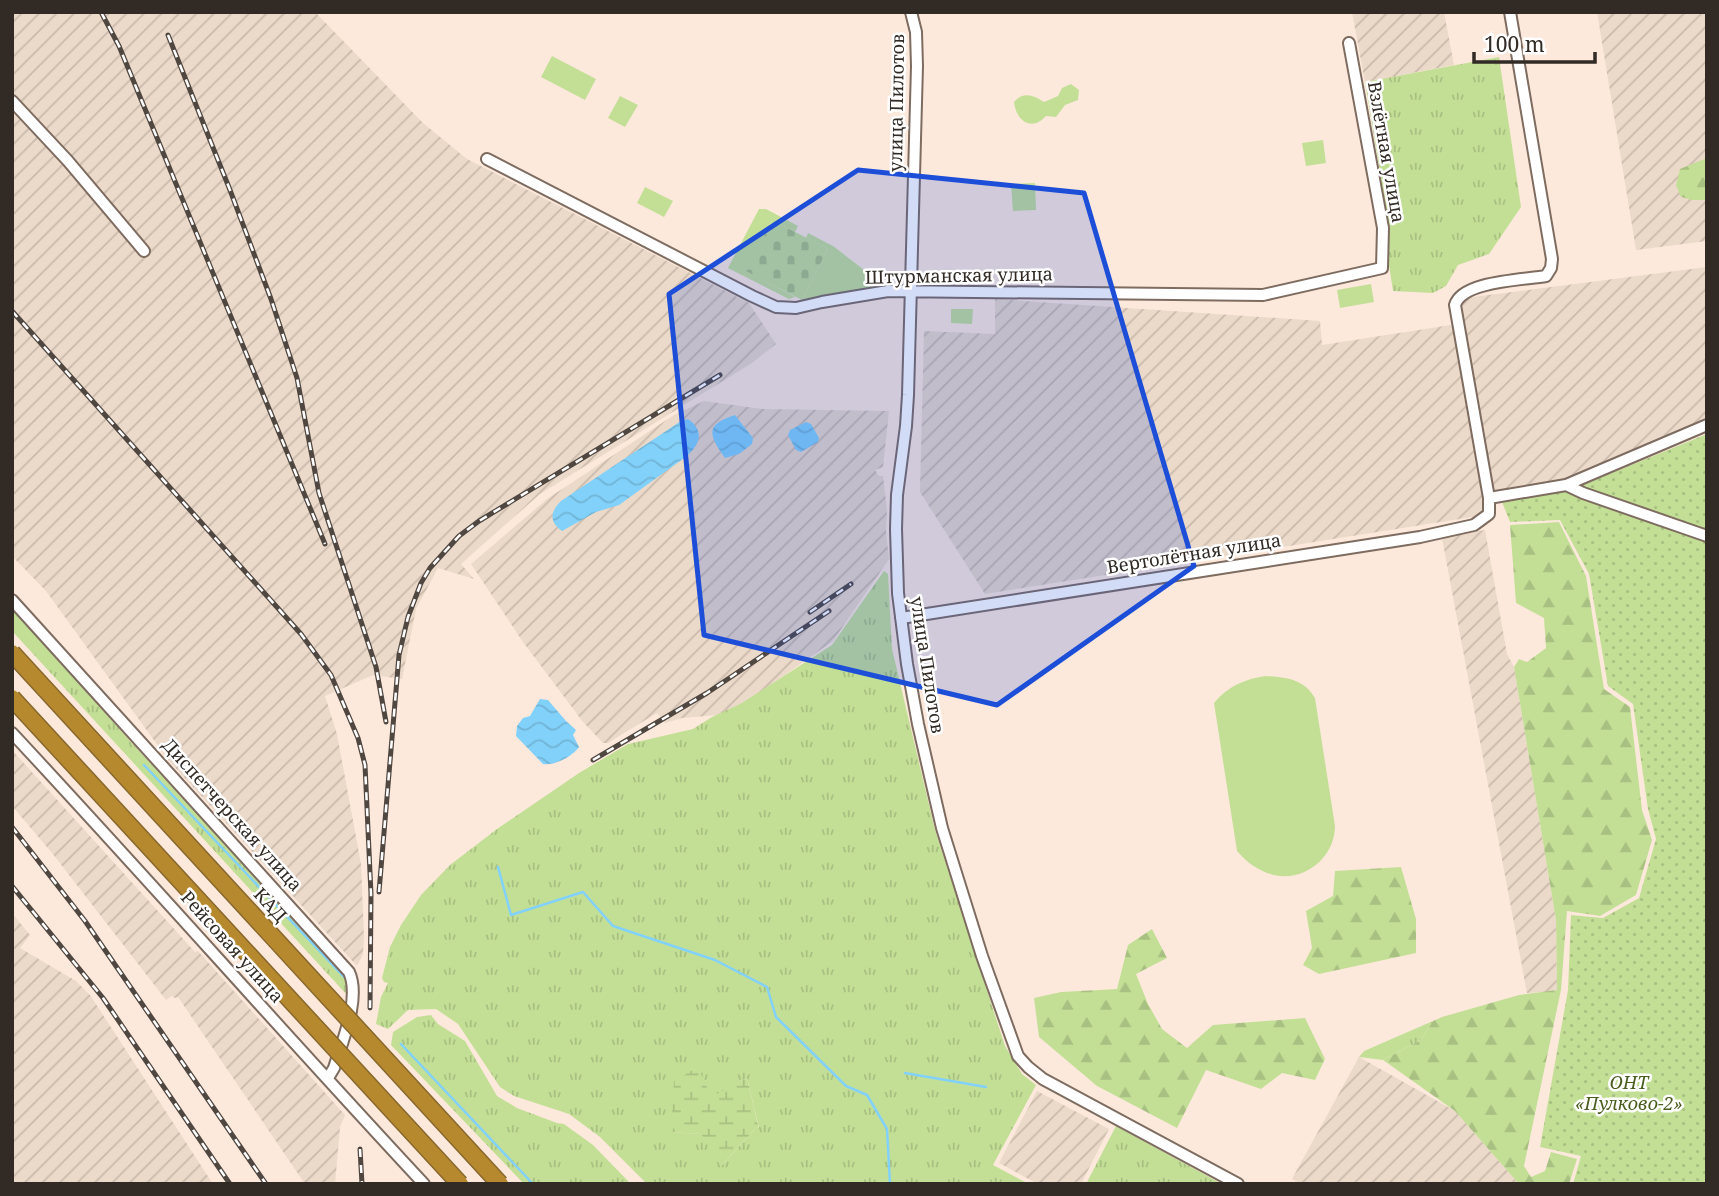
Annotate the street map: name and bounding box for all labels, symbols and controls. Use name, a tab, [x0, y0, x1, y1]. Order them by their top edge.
scale bar	[1474, 21, 1595, 65]
text: 100 m	[1484, 30, 1545, 58]
street label: улица Пилотов	[883, 34, 909, 172]
street label: Взлётная улица	[1363, 79, 1411, 225]
street label: Штурманская улица	[865, 261, 1053, 289]
street label: Вертолётная улица	[1105, 527, 1283, 579]
street label: улица Пилотов	[905, 595, 951, 735]
street label: Диспетчерская улица	[158, 733, 308, 896]
street label: КАД	[249, 882, 293, 927]
street label: Рейсовая улица	[176, 885, 289, 1007]
park label: ОНТ «Пулково-2»	[1575, 1070, 1683, 1115]

